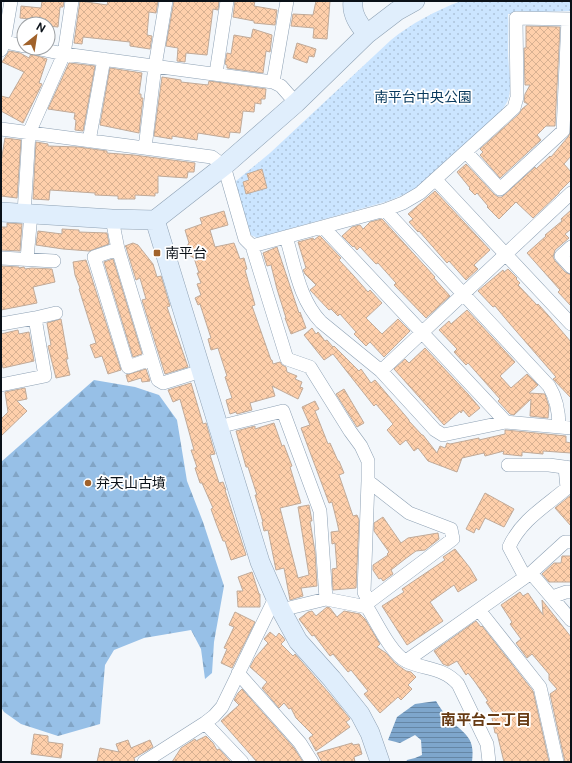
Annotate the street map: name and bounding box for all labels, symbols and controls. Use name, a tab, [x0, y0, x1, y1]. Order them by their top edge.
north arrow	[16, 16, 56, 56]
text: N	[34, 20, 48, 35]
park label: 南平台中央公園	[374, 89, 472, 105]
place label: 南平台	[165, 245, 207, 261]
marker: 南平台	[152, 248, 162, 258]
place label: 弁天山古墳	[96, 475, 166, 491]
marker: 弁天山古墳	[83, 478, 93, 488]
district label: 南平台二丁目	[441, 711, 531, 728]

